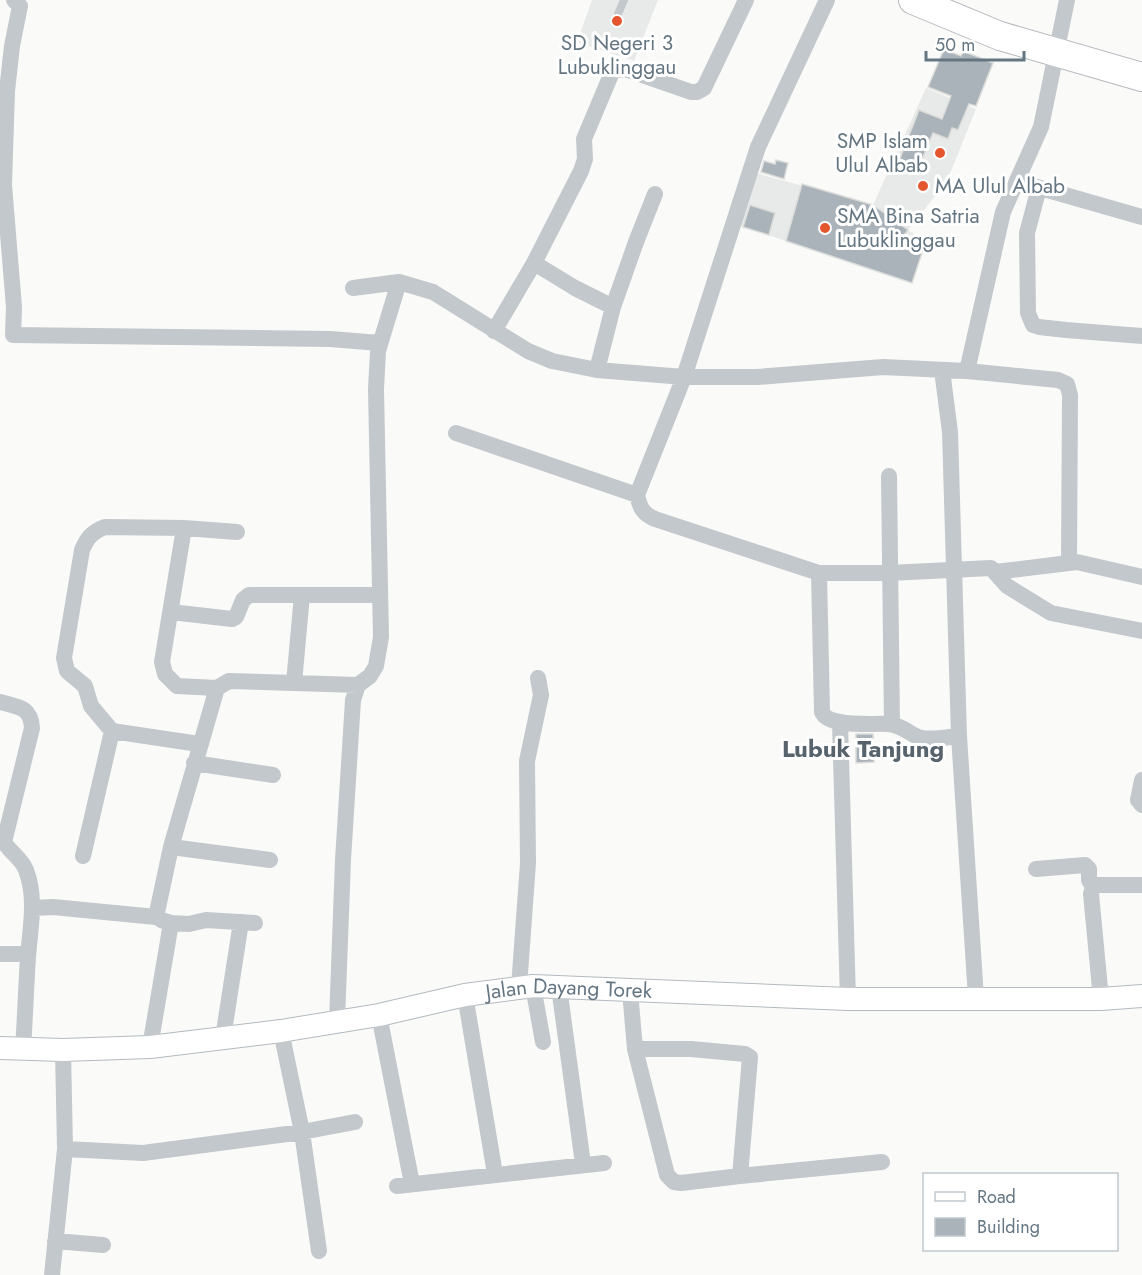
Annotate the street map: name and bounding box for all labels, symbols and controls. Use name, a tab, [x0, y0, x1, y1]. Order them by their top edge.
marker: SD Negeri 3 Lubuklinggau	[610, 14, 624, 28]
scale bar	[926, 24, 1024, 62]
place label: SD Negeri 3 Lubuklinggau	[558, 28, 676, 82]
text: 50 m	[935, 32, 975, 58]
place label: SMP Islam Ulul Albab	[835, 126, 928, 180]
marker: SMP Islam Ulul Albab	[933, 146, 947, 160]
place label: MA Ulul Albab	[935, 171, 1065, 201]
marker: MA Ulul Albab	[916, 179, 930, 193]
place label: SMA Bina Satria Lubuklinggau	[837, 201, 980, 255]
marker: SMA Bina Satria Lubuklinggau	[818, 221, 832, 235]
district label: Lubuk Tanjung	[782, 731, 944, 766]
street label: Jalan Dayang Torek	[481, 971, 653, 1007]
legend	[923, 1173, 1118, 1251]
text: Road	[977, 1184, 1016, 1210]
text: Building	[977, 1214, 1040, 1240]

